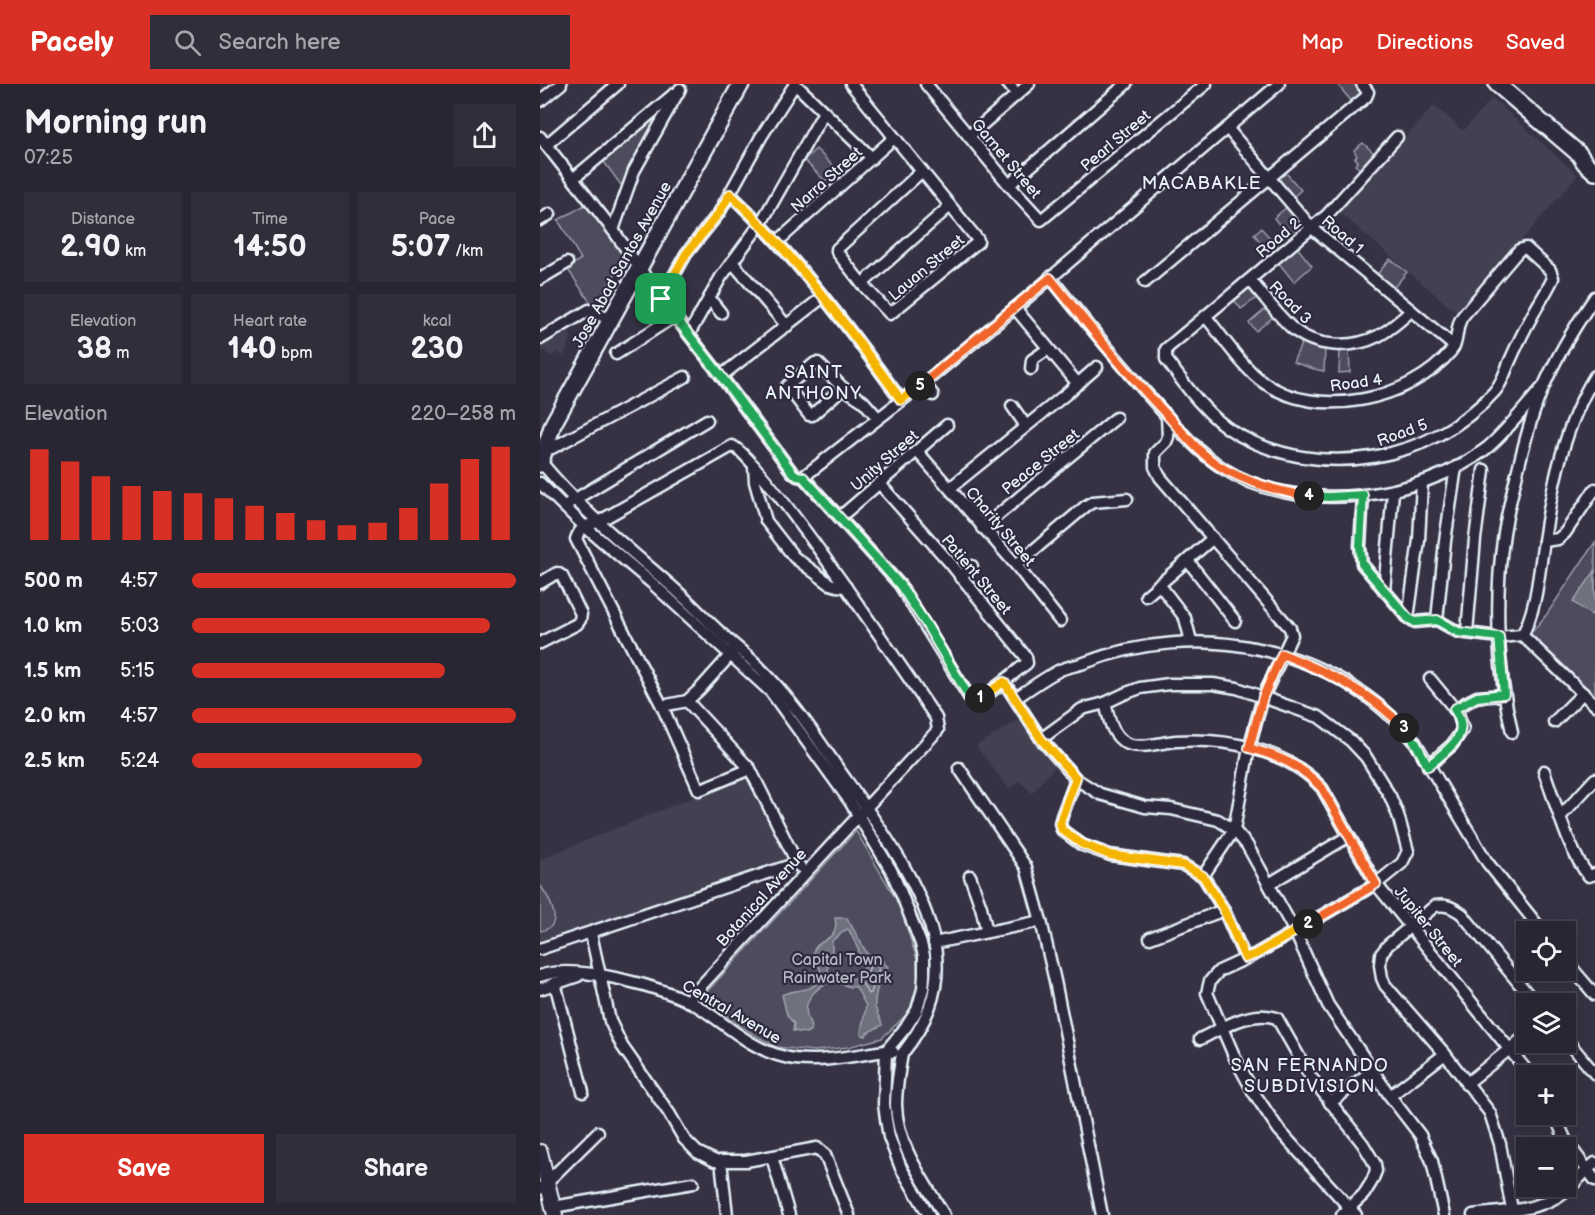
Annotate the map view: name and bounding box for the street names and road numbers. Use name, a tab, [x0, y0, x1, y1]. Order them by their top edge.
street label: Pearl Street	[1077, 106, 1155, 176]
street label: Garnet Street	[967, 115, 1045, 203]
street label: Narra Street	[787, 143, 867, 217]
street label: Jose Abad Santos Avenue	[569, 178, 676, 351]
street label: Road 1	[1317, 212, 1367, 258]
street label: Road 2	[1253, 214, 1306, 262]
street label: Lauan Street	[885, 231, 969, 305]
street label: Road 3	[1265, 277, 1315, 329]
street label: Road 4	[1329, 370, 1384, 397]
street label: Road 5	[1375, 416, 1430, 451]
street label: Peace Street	[998, 425, 1083, 499]
street label: Unity Street	[847, 427, 923, 496]
street label: Charity Street	[961, 483, 1039, 571]
street label: Patient Street	[937, 531, 1015, 619]
street label: Botanical Avenue	[713, 845, 811, 951]
street label: Jupiter Street	[1390, 883, 1466, 971]
street label: Central Avenue	[678, 976, 784, 1049]

